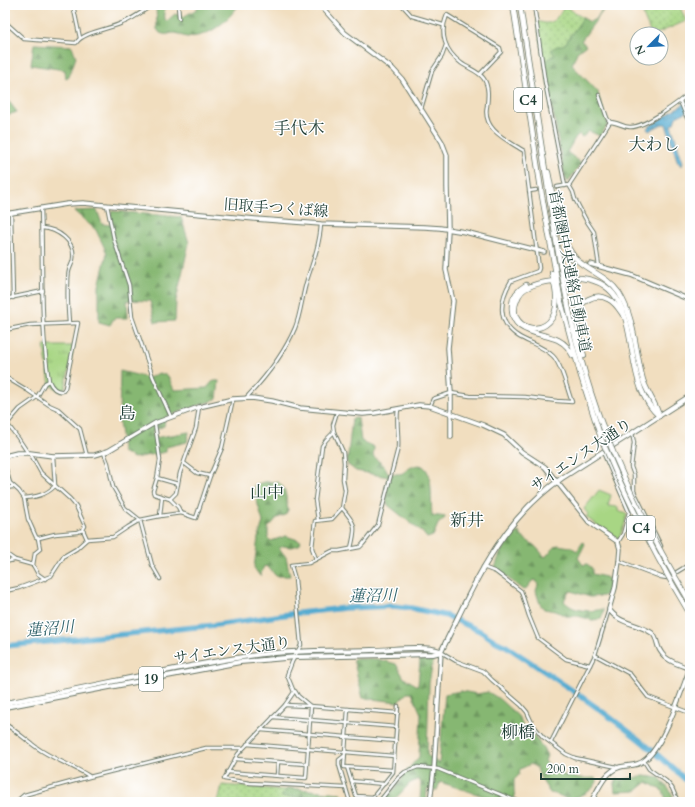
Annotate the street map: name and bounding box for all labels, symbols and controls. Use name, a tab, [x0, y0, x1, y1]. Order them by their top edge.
north arrow	[629, 26, 669, 66]
text: N	[631, 42, 649, 57]
road number: C4	[514, 88, 542, 112]
district label: 手代木	[274, 117, 325, 140]
district label: 大わし	[629, 133, 680, 156]
street label: 首都圏中央連絡自動車道	[544, 188, 596, 354]
street label: 旧取手つくば線	[223, 194, 329, 222]
district label: 島	[119, 402, 136, 425]
street label: サイエンス大通り	[527, 414, 635, 496]
district label: 山中	[250, 481, 284, 504]
district label: 新井	[450, 509, 484, 532]
road number: C4	[627, 516, 655, 540]
water label: 蓮沼川	[349, 585, 399, 607]
water label: 蓮沼川	[25, 616, 77, 642]
street label: サイエンス大通り	[172, 632, 292, 668]
road number: 19	[139, 667, 163, 691]
district label: 柳橋	[501, 721, 535, 744]
scale bar	[541, 755, 630, 781]
text: 200 m	[547, 761, 580, 777]

